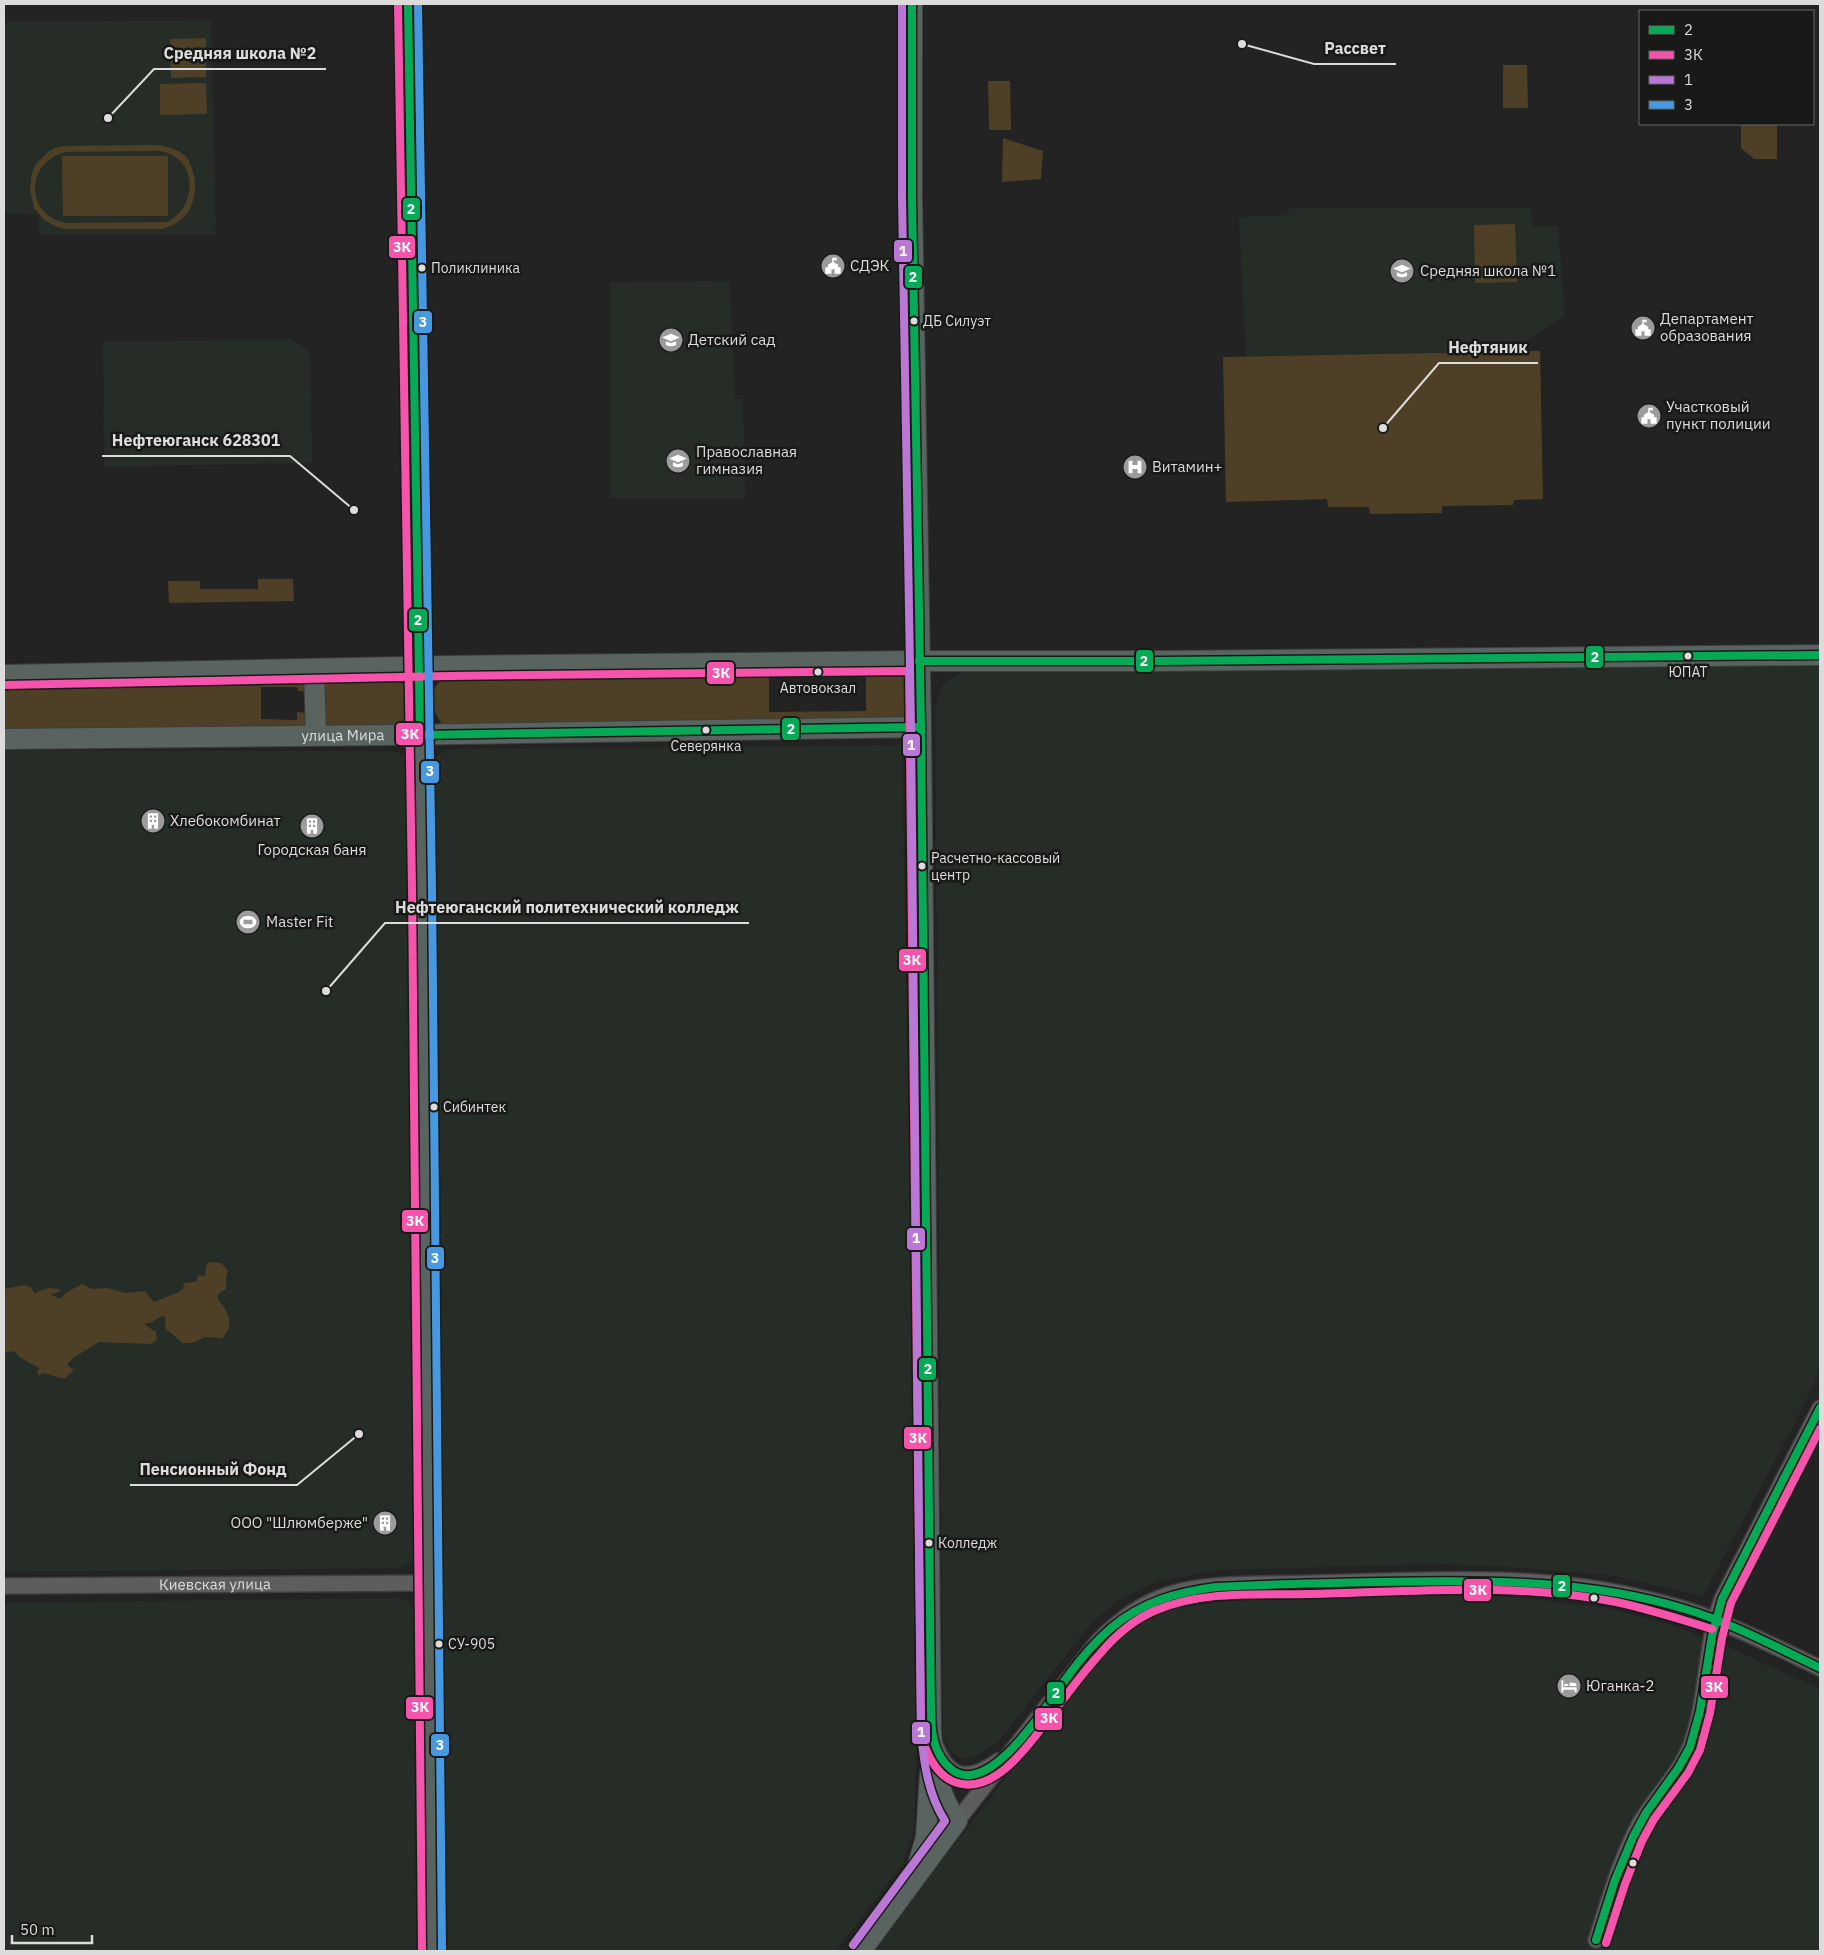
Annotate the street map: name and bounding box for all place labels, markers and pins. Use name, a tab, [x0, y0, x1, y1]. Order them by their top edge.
callout: Рассвет	[1314, 33, 1396, 64]
callout: Средняя школа №2	[154, 38, 326, 69]
public building icon: СДЭК	[820, 253, 846, 279]
place label: СДЭК	[850, 256, 890, 275]
school or university icon: Средняя школа №1	[1389, 258, 1415, 284]
place label: Поликлиника	[431, 259, 520, 277]
place label: Средняя школа №1	[1420, 261, 1556, 280]
marker: Поликлиника	[417, 263, 427, 273]
place label: Департамент образования	[1660, 309, 1754, 345]
place label: ДБ Силуэт	[923, 312, 991, 330]
public building icon: Департамент образования	[1630, 315, 1656, 341]
marker: ДБ Силуэт	[909, 316, 919, 326]
school or university icon: Детский сад	[658, 327, 684, 353]
place label: Детский сад	[688, 330, 776, 349]
callout: Нефтяник	[1439, 332, 1538, 363]
place label: Участковый пункт полиции	[1666, 397, 1771, 433]
public building icon: Участковый пункт полиции	[1636, 403, 1662, 429]
callout: Нефтеюганск 628301	[102, 425, 290, 456]
place label: Православная гимназия	[696, 442, 797, 478]
school or university icon: Православная гимназия	[665, 448, 691, 474]
hospital icon: Витамин+	[1122, 454, 1148, 480]
place label: Витамин+	[1152, 457, 1223, 476]
marker: ЮПАТ	[1683, 651, 1693, 661]
place label: ЮПАТ	[1668, 663, 1708, 681]
marker: Автовокзал	[813, 667, 823, 677]
place label: Автовокзал	[780, 679, 856, 697]
marker: Северянка	[701, 725, 711, 735]
place label: Северянка	[671, 737, 742, 755]
building icon: Хлебокомбинат	[140, 808, 166, 834]
place label: Хлебокомбинат	[170, 811, 281, 830]
building icon: Городская баня	[299, 813, 325, 839]
place label: Городская баня	[258, 840, 366, 859]
place label: Расчетно-кассовый центр	[931, 849, 1060, 884]
marker: Расчетно-кассовый центр	[917, 861, 927, 871]
callout: Нефтеюганский политехнический колледж	[385, 892, 749, 923]
sports icon: Master Fit	[235, 909, 261, 935]
place label: Master Fit	[266, 912, 333, 931]
place label: Сибинтек	[443, 1098, 506, 1116]
marker: Сибинтек	[429, 1102, 439, 1112]
callout: Пенсионный Фонд	[130, 1454, 297, 1485]
building icon: ООО "Шлюмберже"	[372, 1510, 398, 1536]
place label: ООО "Шлюмберже"	[231, 1513, 368, 1532]
place label: Колледж	[938, 1534, 998, 1552]
marker: Колледж	[924, 1538, 934, 1548]
unlabelled marker	[1589, 1593, 1599, 1603]
place label: СУ-905	[448, 1635, 495, 1653]
marker: СУ-905	[434, 1639, 444, 1649]
hotel icon: Юганка-2	[1556, 1673, 1582, 1699]
place label: Юганка-2	[1586, 1676, 1655, 1695]
unlabelled marker	[1628, 1858, 1638, 1868]

